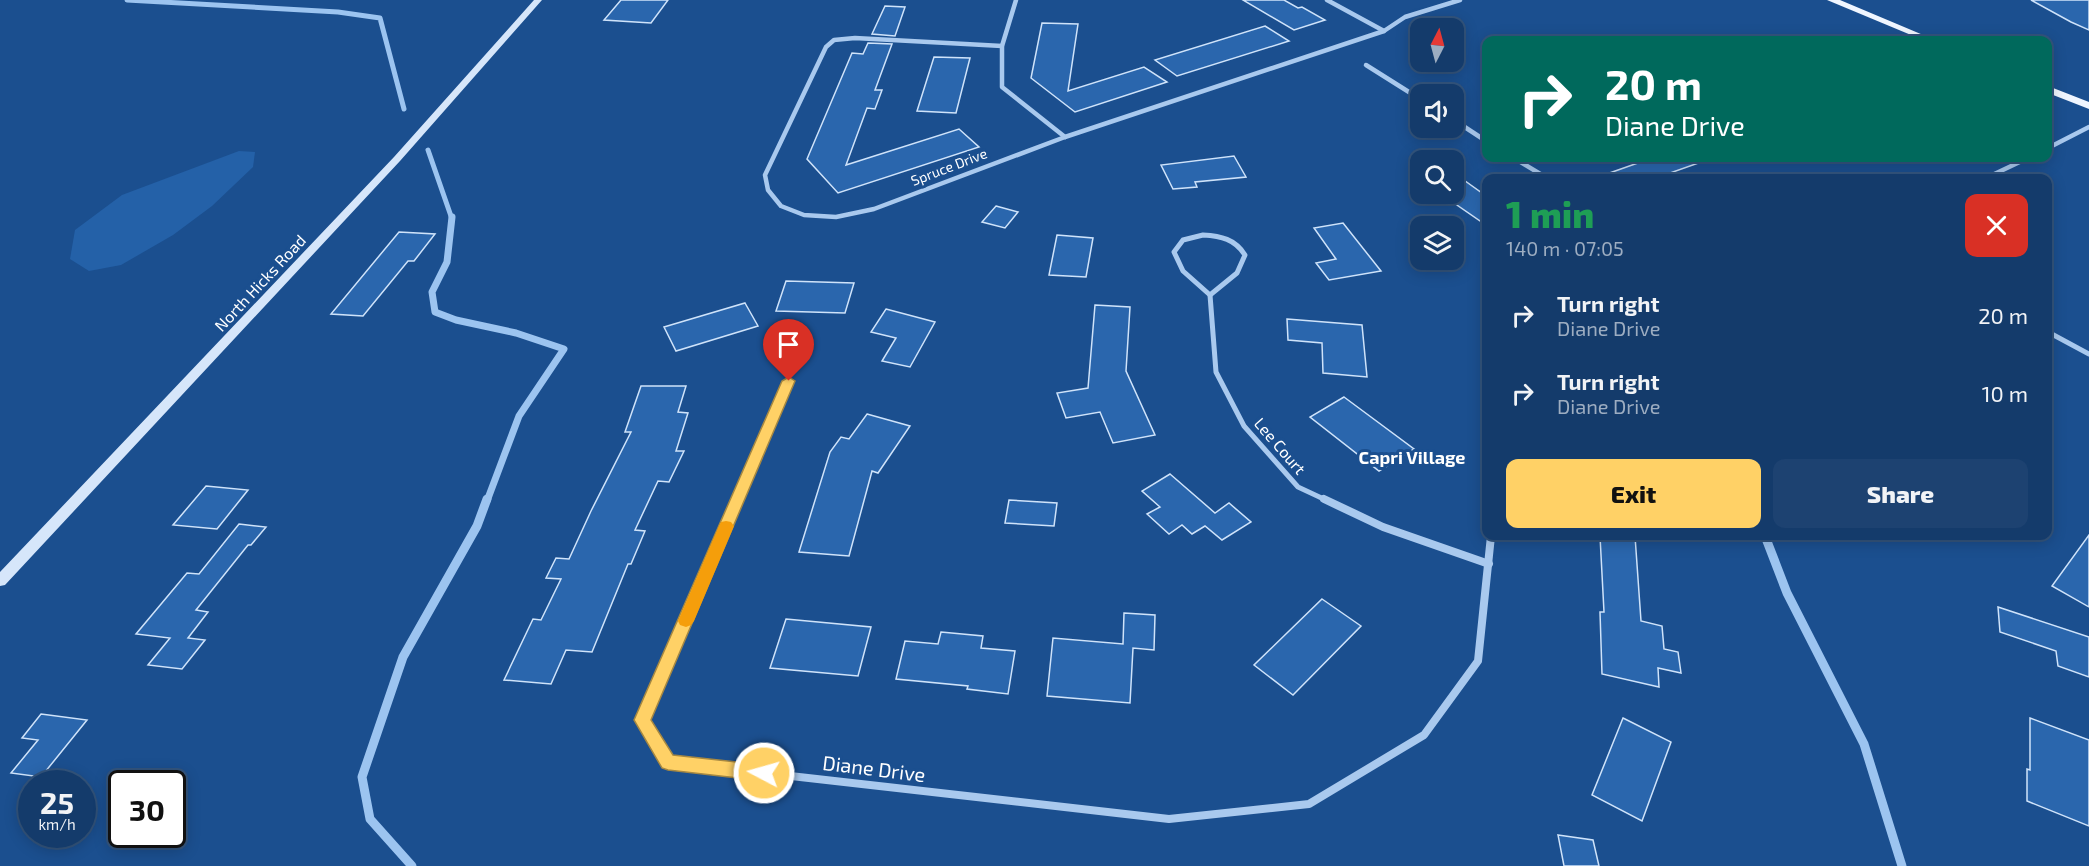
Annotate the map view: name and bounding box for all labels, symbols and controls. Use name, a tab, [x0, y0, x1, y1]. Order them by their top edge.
north arrow	[1410, 18, 1464, 72]
map controls	[1410, 18, 1464, 270]
text: 20 m	[1605, 58, 1702, 108]
icon: right	[1506, 60, 1584, 138]
button: sound	[1410, 84, 1464, 138]
text: Diane Drive	[1605, 109, 1745, 141]
street label: Spruce Drive	[908, 144, 989, 189]
button: search	[1410, 150, 1464, 204]
text: 1 min	[1506, 192, 1594, 235]
button: close	[1965, 194, 2028, 257]
button: layers	[1410, 216, 1464, 270]
street label: North Hicks Road	[210, 230, 309, 335]
text: 140 m · 07:05	[1506, 236, 1624, 260]
text: Turn right	[1557, 290, 1659, 316]
icon: right	[1506, 299, 1539, 332]
text: 20 m	[1978, 302, 2028, 328]
text: Diane Drive	[1557, 316, 1661, 340]
pin	[763, 319, 814, 381]
icon: arrive	[772, 328, 805, 361]
text: Turn right	[1557, 368, 1659, 394]
icon: right	[1506, 377, 1539, 410]
text: 10 m	[1982, 380, 2028, 406]
text: Diane Drive	[1557, 394, 1661, 418]
street label: Lee Court	[1251, 413, 1310, 478]
district label: Capri Village	[1359, 446, 1465, 468]
button: Exit	[1506, 459, 1761, 528]
button: Share	[1773, 459, 2028, 528]
position arrow	[732, 741, 796, 805]
street label: Diane Drive	[821, 750, 927, 786]
speed limit sign: 30	[108, 770, 186, 848]
text: 25	[40, 784, 74, 820]
text: km/h	[38, 815, 76, 833]

